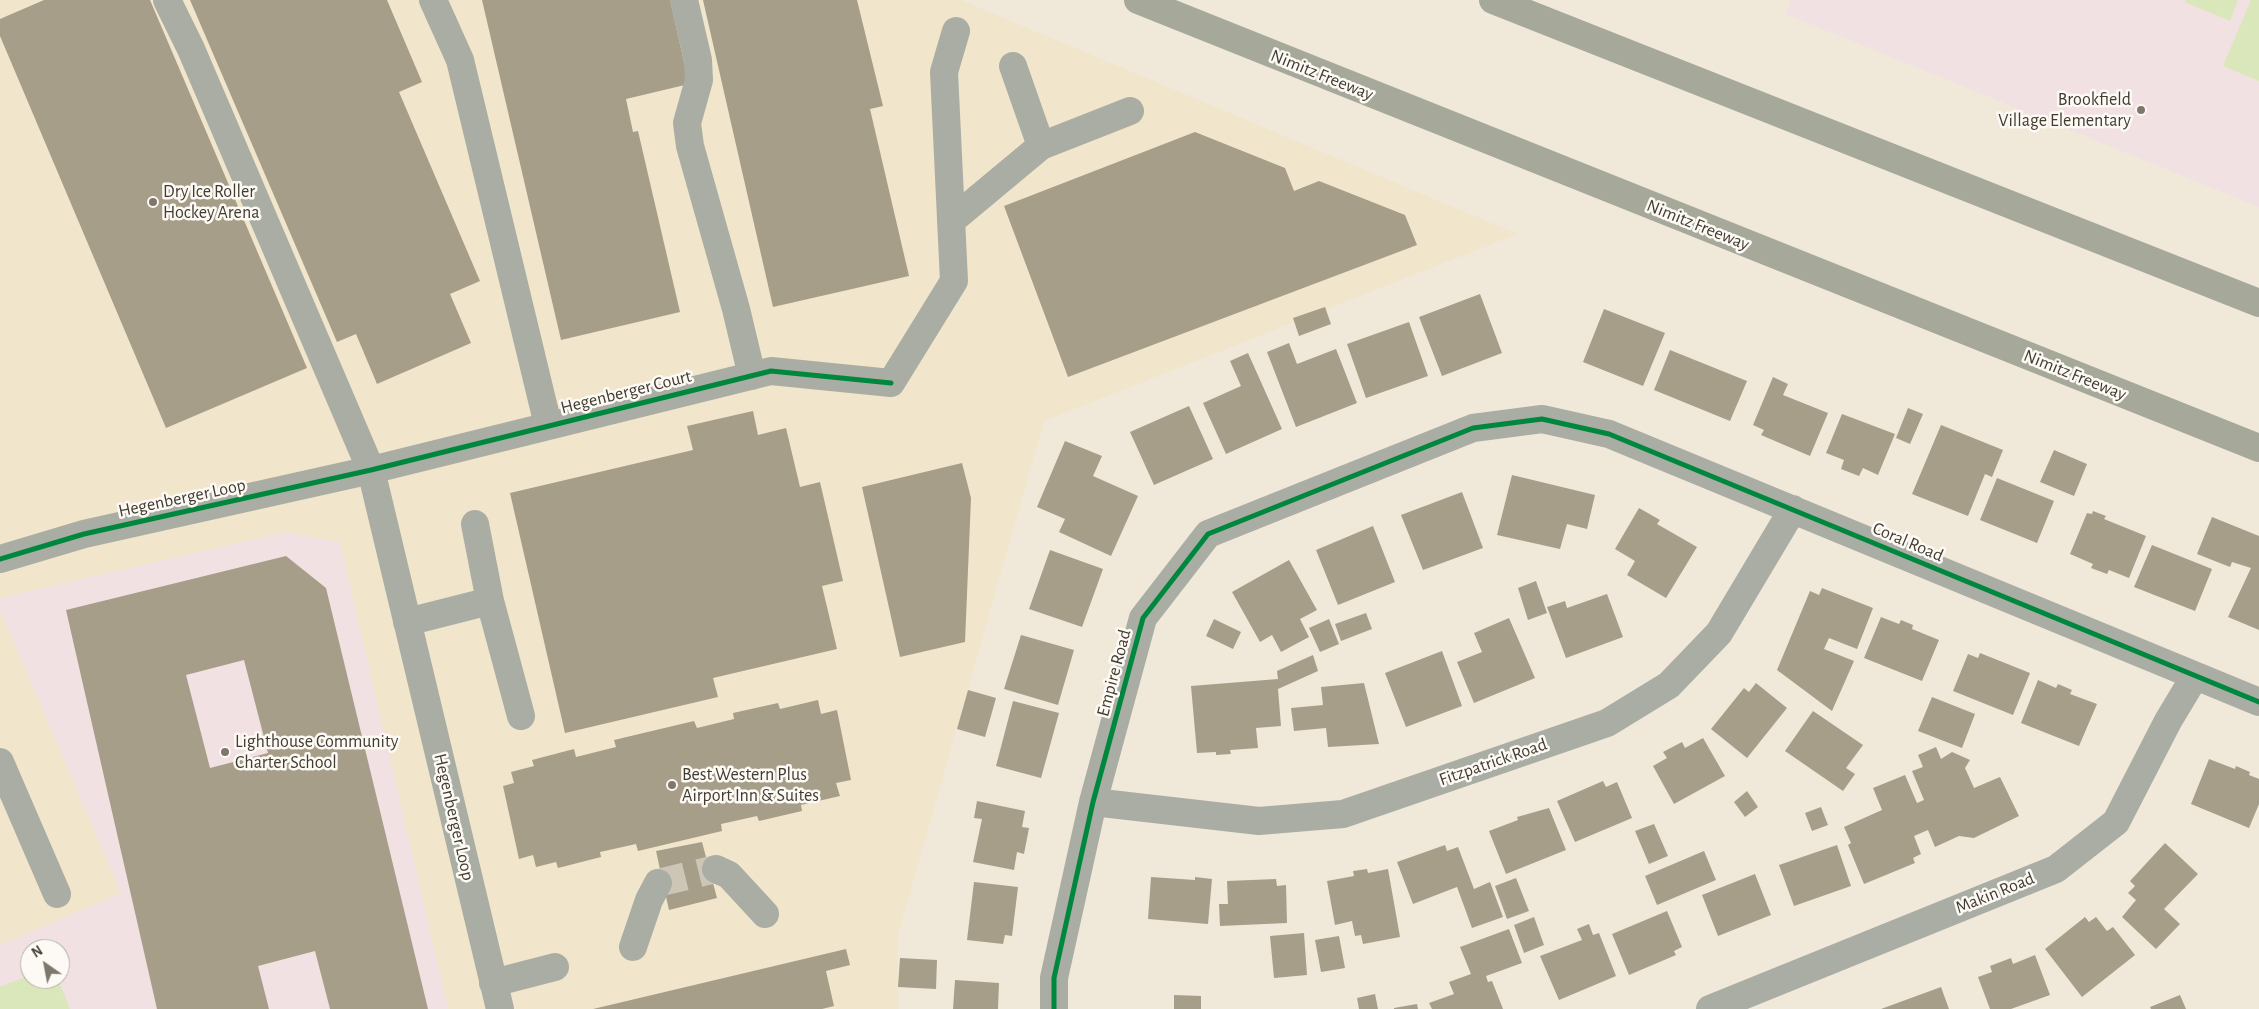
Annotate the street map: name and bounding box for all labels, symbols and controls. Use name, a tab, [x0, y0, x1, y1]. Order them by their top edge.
street label: Nimitz Freeway	[1268, 45, 1376, 105]
place label: Brookfield Village Elementary	[1998, 89, 2131, 132]
marker: Brookfield Village Elementary	[2135, 104, 2147, 116]
place label: Dry Ice Roller Hockey Arena	[163, 181, 260, 223]
street label: Nimitz Freeway	[1644, 195, 1752, 255]
marker: Dry Ice Roller Hockey Arena	[147, 196, 159, 208]
street label: Nimitz Freeway	[2021, 345, 2129, 405]
street label: Hegenberger Court	[558, 365, 694, 419]
street label: Hegenberger Loop	[116, 474, 248, 522]
street label: Coral Road	[1869, 517, 1947, 567]
street label: Empire Road	[1092, 627, 1136, 719]
place label: Lighthouse Community Charter School	[235, 731, 398, 774]
street label: Fitzpatrick Road	[1436, 733, 1550, 791]
marker: Lighthouse Community Charter School	[219, 746, 231, 758]
street label: Hegenberger Loop	[429, 751, 479, 883]
place label: Best Western Plus Airport Inn & Suites	[682, 764, 819, 806]
marker: Best Western Plus Airport Inn & Suites	[666, 779, 678, 791]
street label: Makin Road	[1952, 867, 2038, 919]
north arrow	[20, 939, 70, 989]
text: N	[29, 944, 45, 961]

